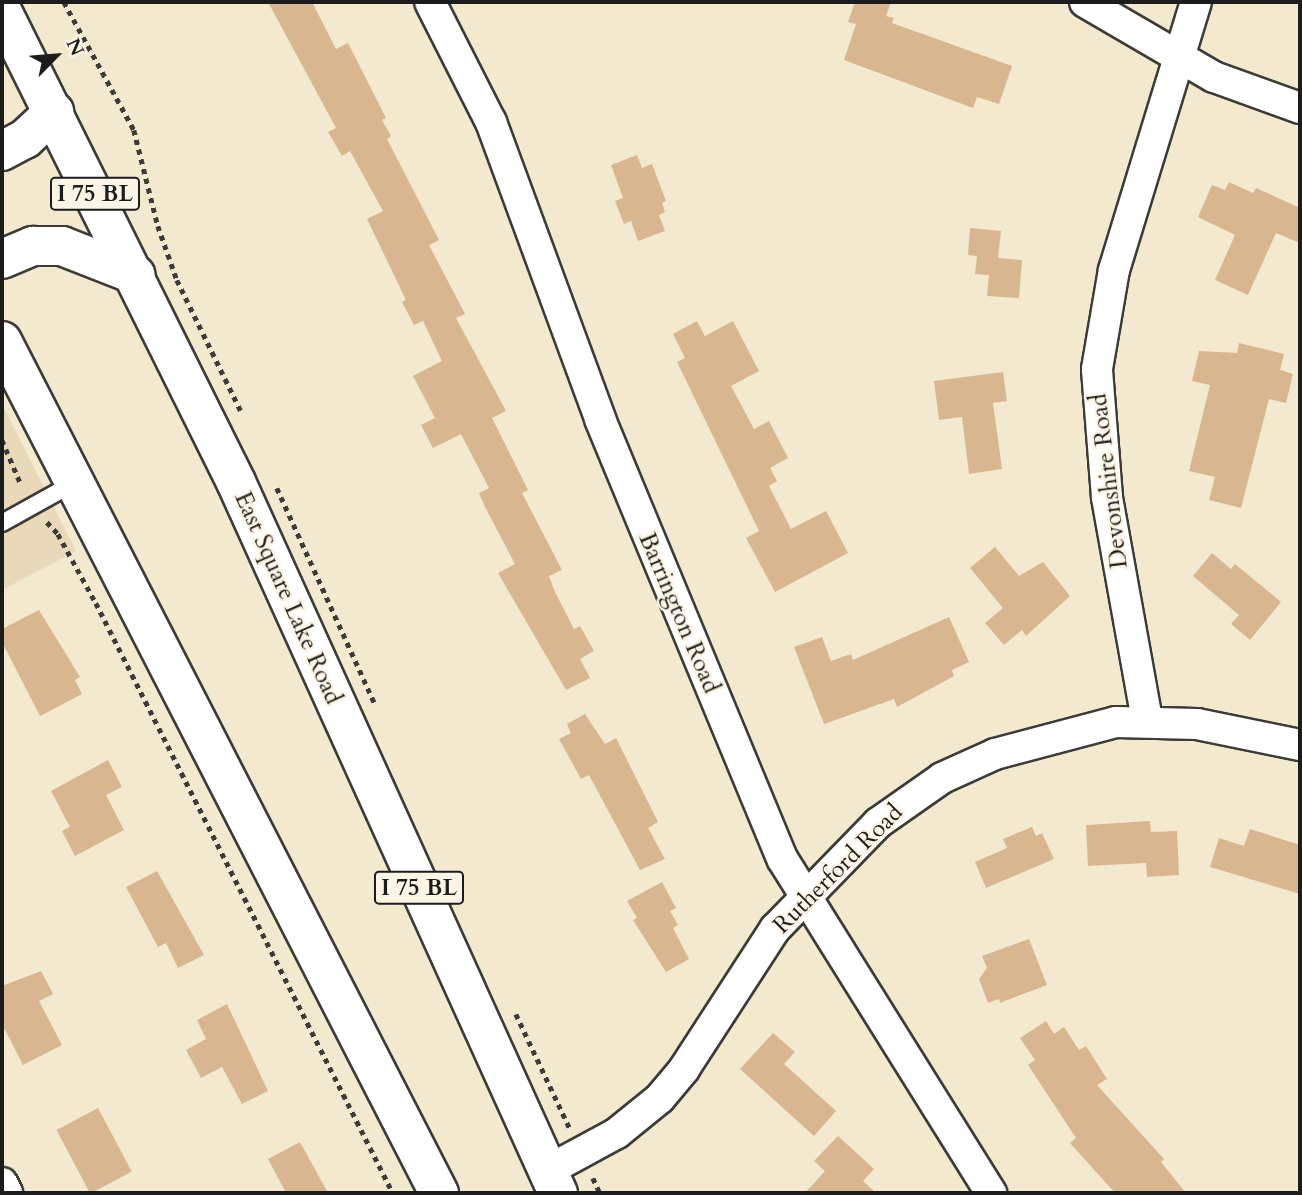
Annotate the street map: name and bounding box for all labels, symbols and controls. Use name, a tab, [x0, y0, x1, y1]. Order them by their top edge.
north arrow	[21, 21, 91, 91]
text: N	[60, 34, 90, 60]
road number: I 75 BL	[50, 174, 140, 214]
street label: Devonshire Road	[1084, 392, 1134, 570]
street label: East Square Lake Road	[228, 487, 348, 709]
street label: Barrington Road	[632, 528, 726, 698]
street label: Rutherford Road	[767, 798, 909, 940]
road number: I 75 BL	[374, 868, 464, 908]

